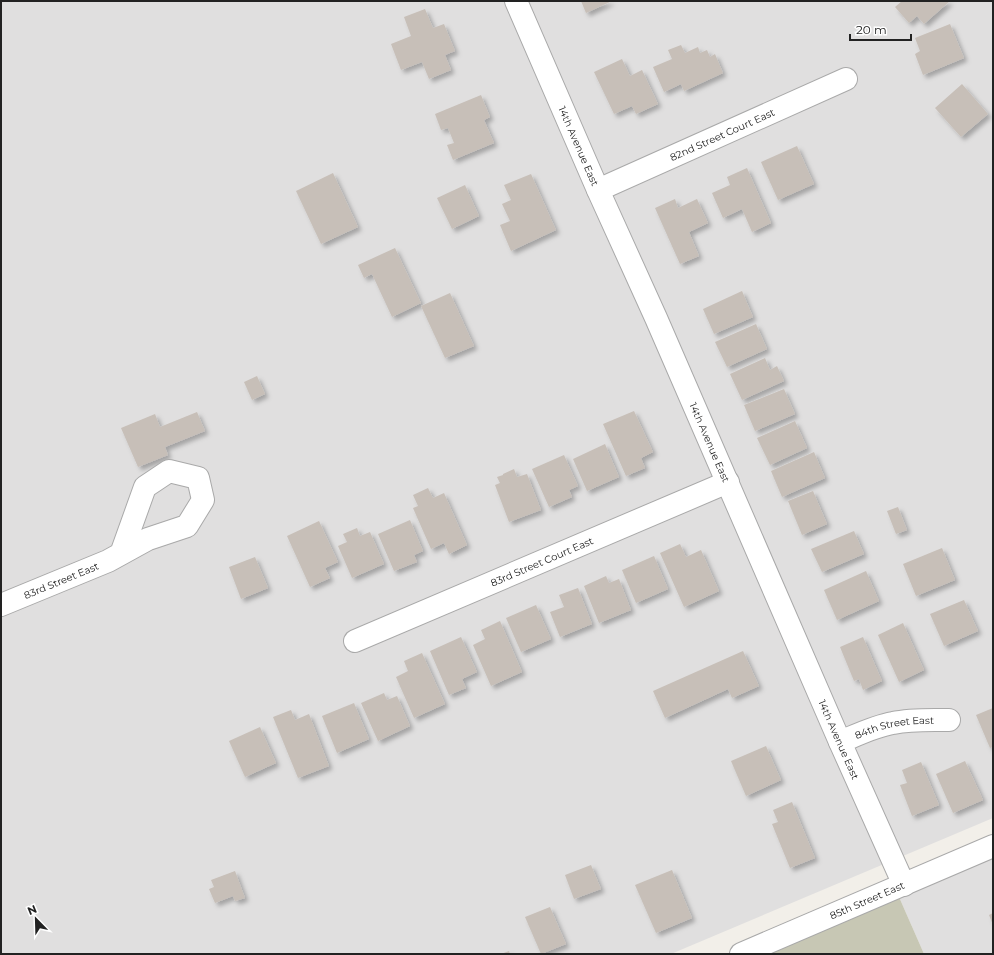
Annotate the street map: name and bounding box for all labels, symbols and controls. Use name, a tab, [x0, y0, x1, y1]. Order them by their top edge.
scale bar	[850, 16, 911, 42]
text: 20 m	[856, 22, 887, 37]
street label: 14th Avenue East	[556, 104, 602, 188]
street label: 82nd Street Court East	[668, 105, 777, 164]
street label: 14th Avenue East	[687, 400, 733, 484]
street label: 83rd Street Court East	[488, 534, 595, 589]
street label: 83rd Street East	[22, 559, 100, 601]
street label: 14th Avenue East	[816, 698, 862, 781]
street label: 84th Street East	[853, 713, 934, 742]
street label: 85th Street East	[828, 878, 906, 922]
north arrow	[16, 899, 56, 939]
text: N	[25, 902, 39, 918]

